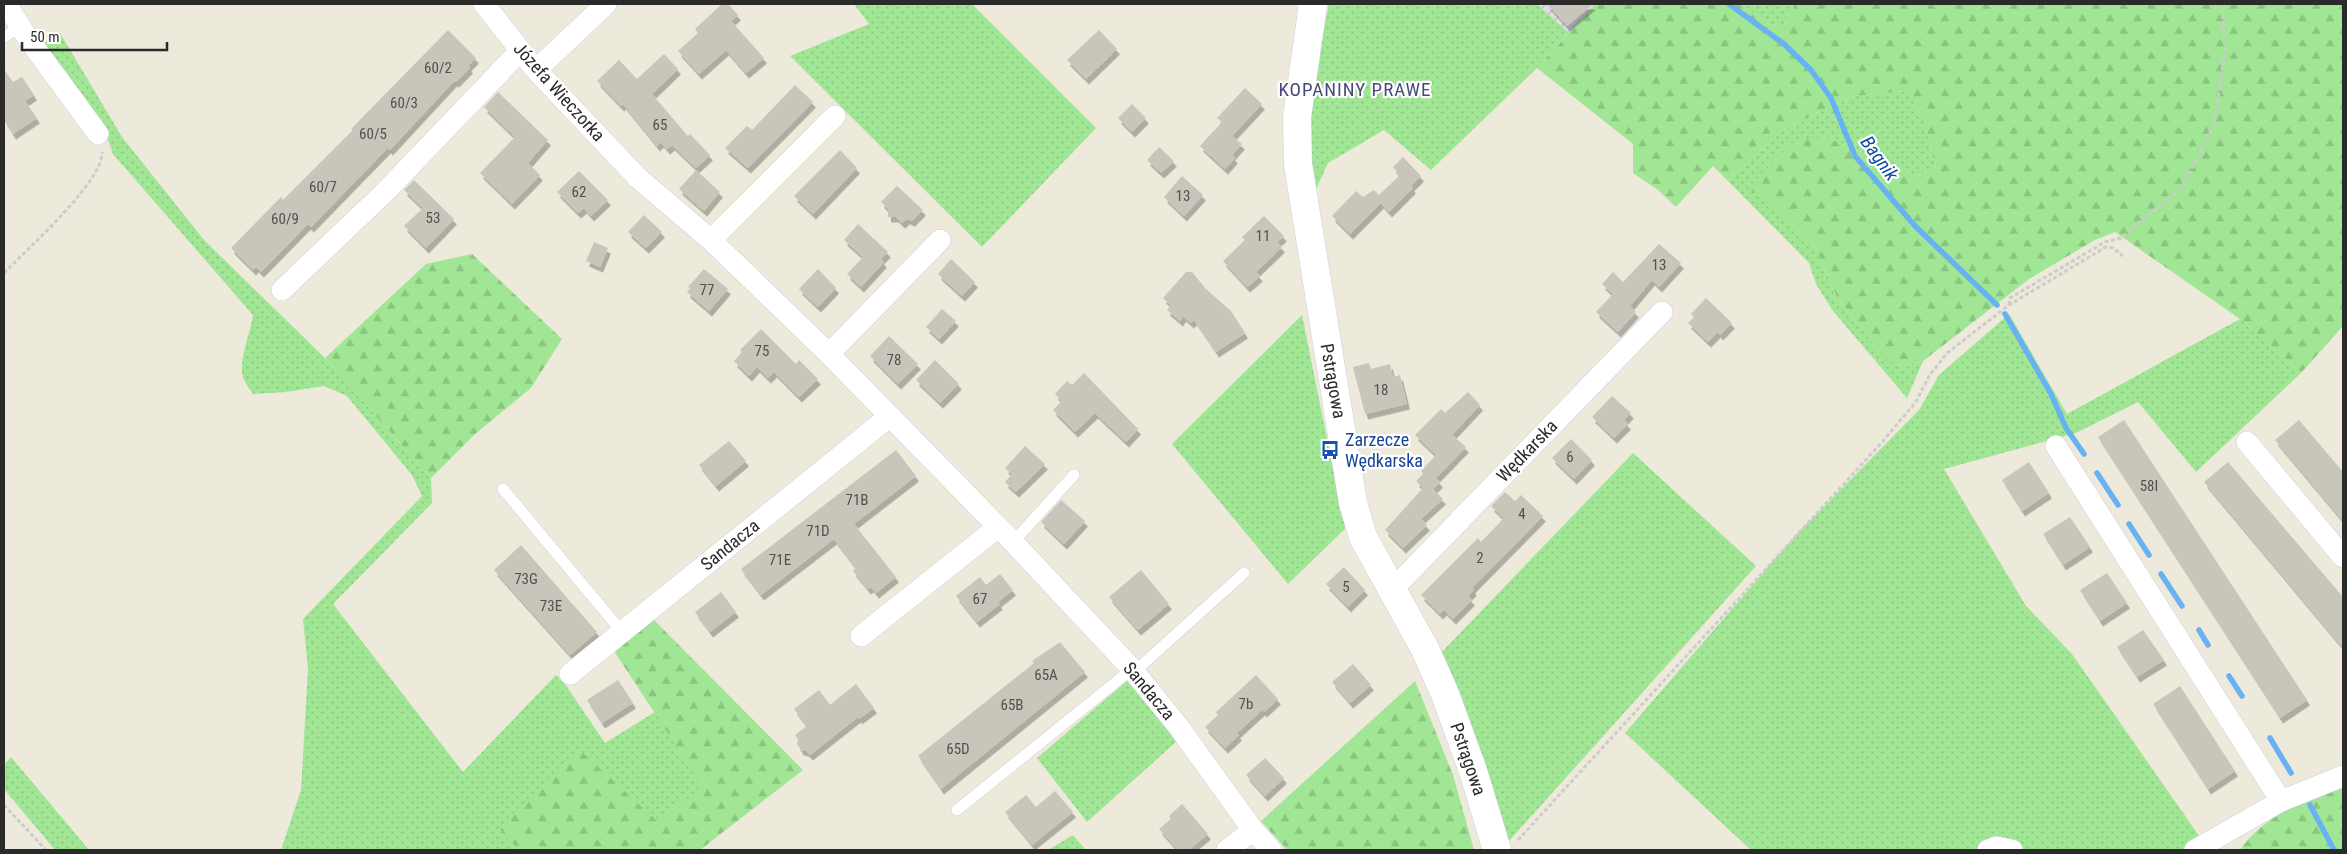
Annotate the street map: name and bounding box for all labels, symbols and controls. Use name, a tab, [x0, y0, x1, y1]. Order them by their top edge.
scale bar	[22, 20, 168, 52]
text: 50 m	[30, 28, 60, 46]
street label: Józefa Wieczorka	[509, 38, 609, 145]
house number: 60/2	[424, 59, 452, 77]
district label: KOPANINY PRAWE	[1279, 78, 1431, 101]
house number: 60/3	[390, 94, 418, 112]
house number: 65	[653, 116, 667, 134]
house number: 60/5	[359, 125, 387, 143]
water label: Bagnik	[1856, 132, 1904, 186]
house number: 60/7	[309, 178, 337, 196]
house number: 62	[572, 183, 586, 201]
house number: 13	[1176, 187, 1190, 205]
house number: 53	[426, 209, 440, 227]
house number: 60/9	[271, 210, 299, 228]
house number: 11	[1256, 227, 1270, 245]
house number: 13	[1652, 256, 1666, 274]
house number: 77	[700, 281, 714, 299]
house number: 75	[755, 342, 769, 360]
street label: Pstrągowa	[1317, 342, 1350, 420]
house number: 78	[887, 351, 901, 369]
house number: 18	[1374, 381, 1388, 399]
street label: Wędkarska	[1492, 415, 1561, 486]
place label: Zarzecze Wędkarska	[1345, 429, 1423, 471]
bus stop icon: Zarzecze Wędkarska	[1319, 439, 1341, 461]
house number: 6	[1566, 448, 1574, 466]
house number: 58I	[2140, 477, 2158, 495]
house number: 71B	[846, 491, 869, 509]
house number: 4	[1518, 505, 1526, 523]
street label: Sandacza	[696, 515, 763, 575]
house number: 71D	[806, 522, 830, 540]
house number: 2	[1476, 549, 1484, 567]
house number: 71E	[769, 551, 791, 569]
house number: 73G	[514, 570, 538, 588]
house number: 5	[1342, 578, 1350, 596]
house number: 67	[973, 590, 987, 608]
house number: 73E	[540, 597, 562, 615]
street label: Sandacza	[1119, 657, 1180, 724]
house number: 65A	[1034, 666, 1058, 684]
house number: 7b	[1239, 695, 1253, 713]
house number: 65B	[1001, 696, 1024, 714]
street label: Pstrągowa	[1446, 720, 1491, 798]
house number: 65D	[946, 740, 970, 758]

